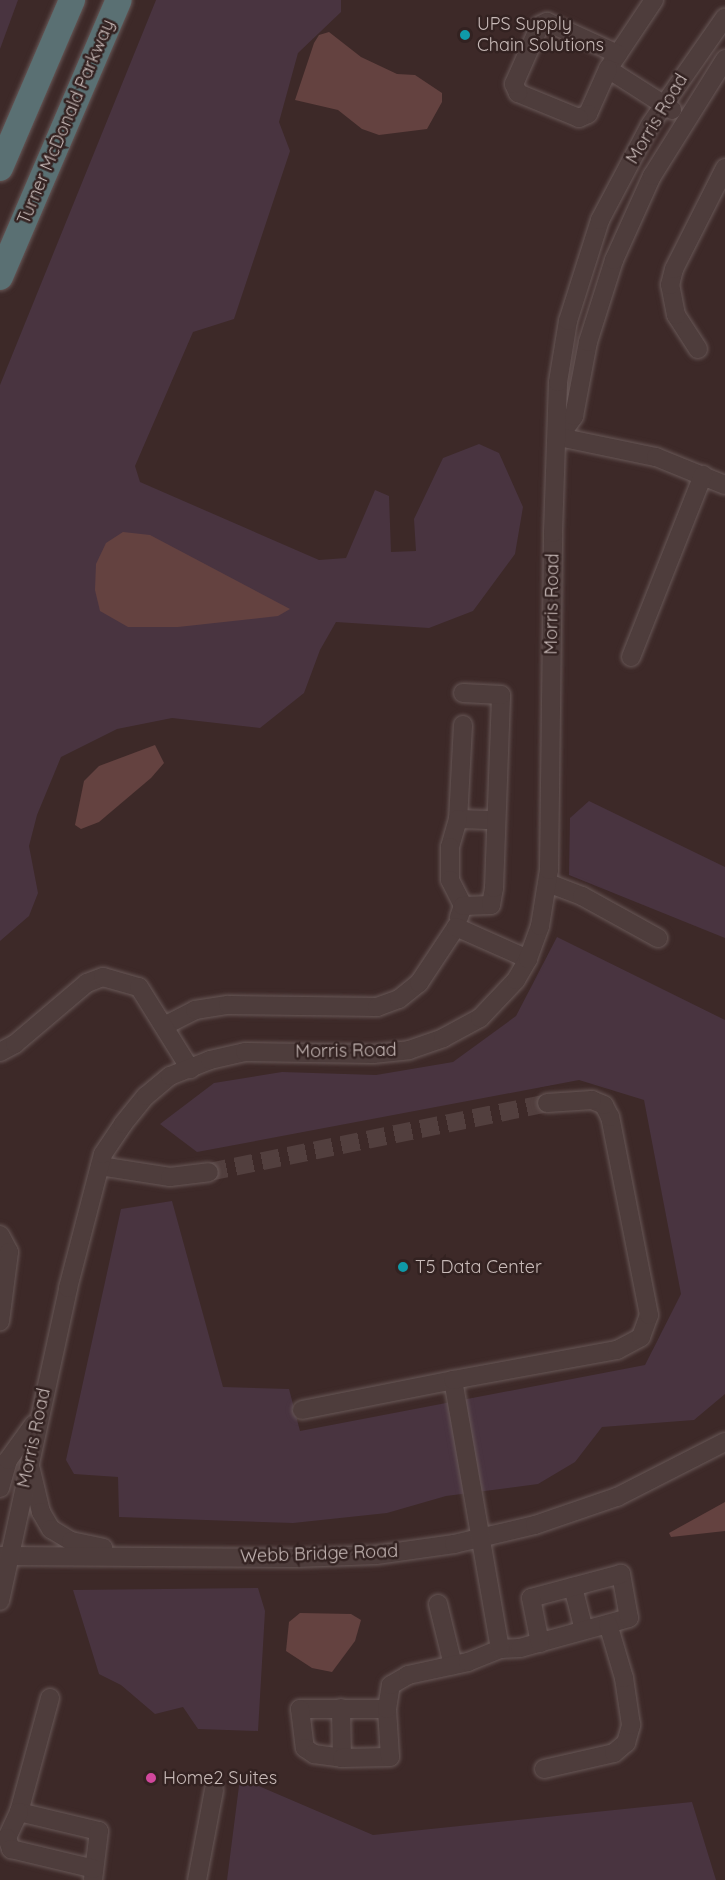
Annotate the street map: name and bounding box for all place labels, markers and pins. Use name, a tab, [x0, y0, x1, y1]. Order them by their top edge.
place label: UPS Supply Chain Solutions	[477, 14, 604, 57]
marker: UPS Supply Chain Solutions	[458, 28, 472, 42]
place label: T5 Data Center	[415, 1256, 542, 1278]
marker: T5 Data Center	[396, 1260, 410, 1274]
place label: Home2 Suites	[163, 1767, 277, 1789]
marker: Home2 Suites	[144, 1771, 158, 1785]

